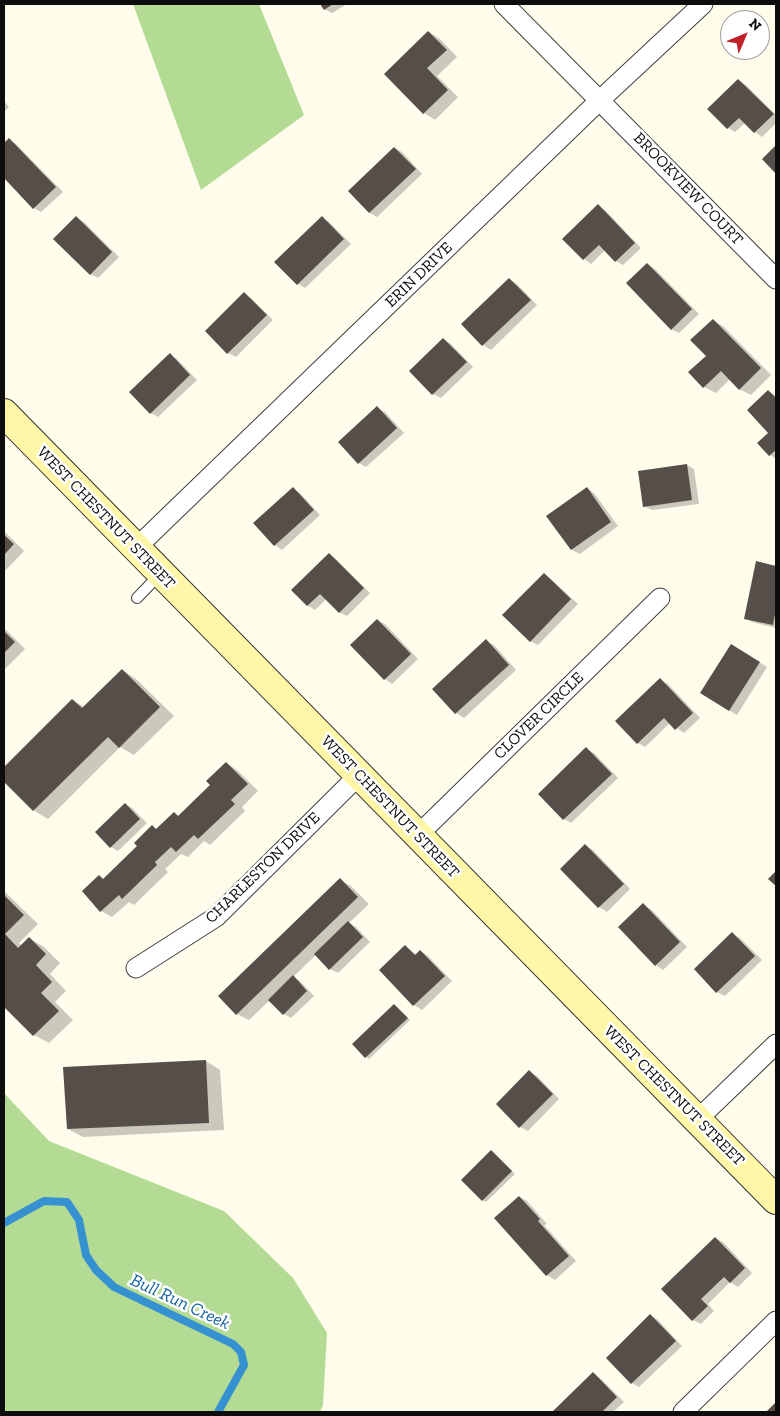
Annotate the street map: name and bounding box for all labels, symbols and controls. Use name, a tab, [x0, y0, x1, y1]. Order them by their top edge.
north arrow	[720, 10, 770, 60]
text: N	[745, 15, 765, 35]
street label: BROOKVIEW COURT	[629, 129, 747, 249]
street label: ERIN DRIVE	[381, 238, 457, 312]
street label: WEST CHESTNUT STREET	[33, 443, 179, 593]
street label: CLOVER CIRCLE	[490, 668, 588, 764]
street label: WEST CHESTNUT STREET	[317, 732, 463, 882]
street label: CHARLESTON DRIVE	[202, 808, 324, 928]
street label: WEST CHESTNUT STREET	[600, 1022, 748, 1170]
water label: Bull Run Creek	[127, 1270, 233, 1334]

